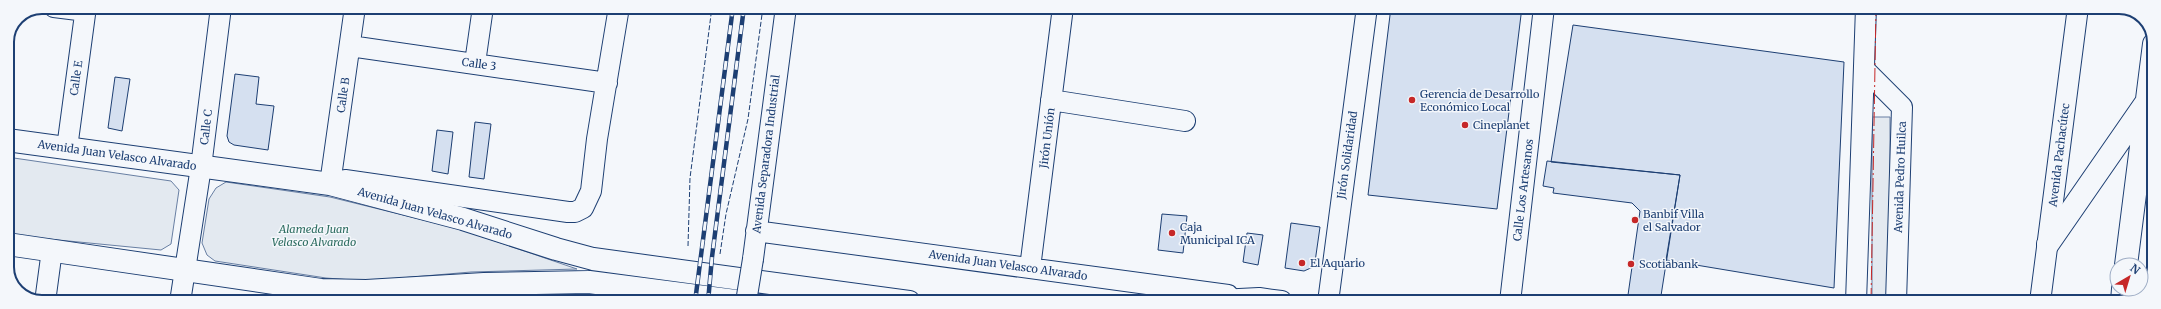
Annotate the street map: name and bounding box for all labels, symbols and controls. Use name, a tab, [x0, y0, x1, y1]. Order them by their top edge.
street label: Calle 3	[461, 55, 497, 73]
street label: Calle E	[67, 59, 85, 96]
street label: Avenida Separadora Industrial	[749, 73, 783, 235]
street label: Calle B	[334, 76, 353, 114]
place label: Gerencia de Desarrollo Económico Local	[1420, 87, 1540, 114]
marker: Gerencia de Desarrollo Económico Local	[1407, 95, 1417, 105]
street label: Avenida Pachacútec	[2046, 102, 2072, 209]
street label: Jirón Unión	[1036, 106, 1058, 170]
street label: Calle C	[197, 108, 215, 146]
street label: Jirón Solidaridad	[1334, 110, 1360, 201]
place label: Cineplanet	[1473, 118, 1531, 132]
marker: Cineplanet	[1460, 120, 1470, 130]
street label: Avenida Pedro Huilca	[1891, 121, 1909, 234]
street label: Avenida Juan Velasco Alvarado	[36, 137, 198, 173]
street label: Calle Los Artesanos	[1510, 138, 1536, 242]
street label: Avenida Juan Velasco Alvarado	[355, 184, 514, 242]
place label: Banbif Villa el Salvador	[1643, 207, 1704, 234]
marker: Banbif Villa el Salvador	[1630, 215, 1640, 225]
place label: Caja Municipal ICA	[1180, 220, 1255, 247]
park label: Alameda Juan Velasco Alvarado	[272, 222, 356, 249]
marker: Caja Municipal ICA	[1167, 228, 1177, 238]
street label: Avenida Juan Velasco Alvarado	[927, 247, 1089, 283]
place label: El Aquario	[1310, 256, 1366, 270]
place label: Scotiabank	[1639, 257, 1698, 271]
north arrow	[2109, 257, 2149, 297]
marker: El Aquario	[1297, 258, 1307, 268]
marker: Scotiabank	[1626, 259, 1636, 269]
text: N	[2127, 261, 2143, 277]

